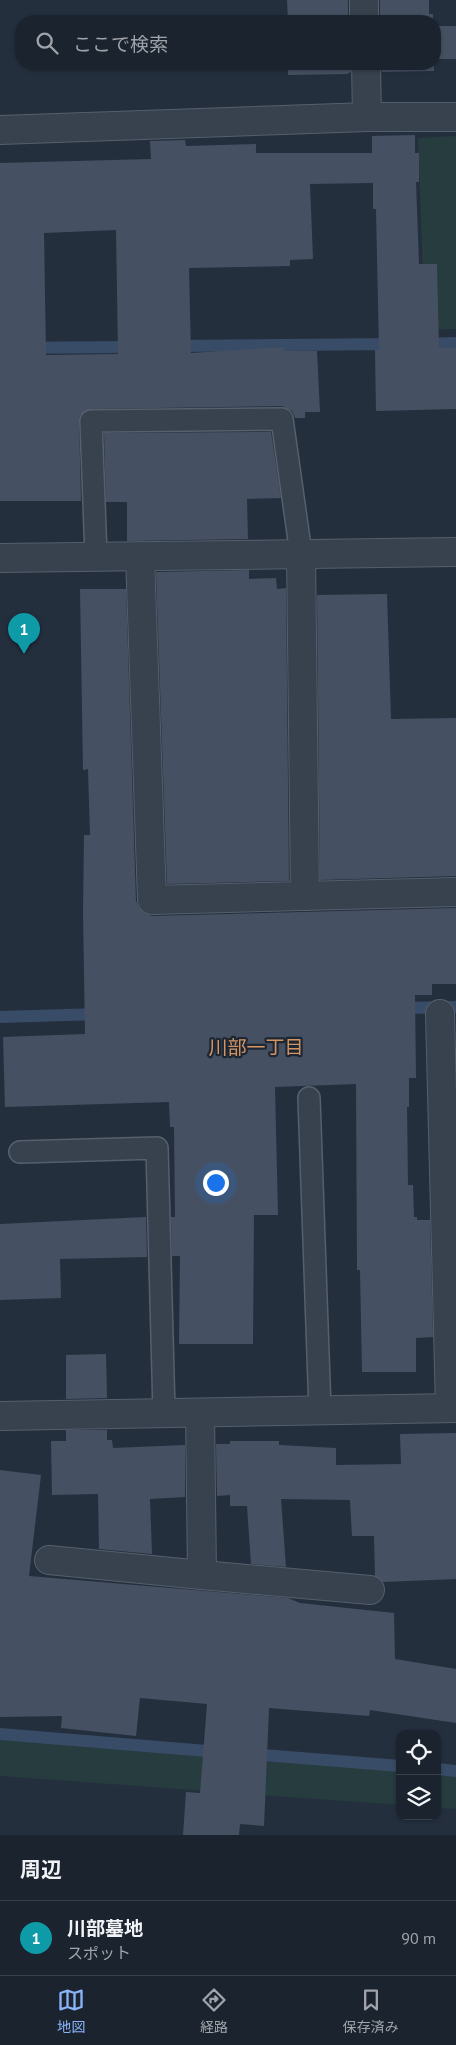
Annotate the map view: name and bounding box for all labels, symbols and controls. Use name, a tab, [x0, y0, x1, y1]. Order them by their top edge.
search box	[15, 15, 441, 70]
icon: search	[33, 29, 61, 57]
text: ここで検索	[73, 32, 168, 56]
pin: 1	[8, 613, 40, 654]
district label: 川部一丁目	[208, 1035, 304, 1059]
your location	[203, 1170, 229, 1196]
map controls	[396, 1730, 441, 1820]
button: locate	[396, 1730, 441, 1775]
button: layers	[396, 1775, 441, 1820]
text: 周辺	[20, 1856, 62, 1883]
text: 川部墓地	[67, 1916, 143, 1940]
text: 1	[31, 1928, 41, 1948]
text: 90 m	[401, 1928, 436, 1948]
text: スポット	[67, 1943, 131, 1963]
tab: 地図	[57, 1986, 85, 2036]
tab: 経路	[200, 1986, 228, 2036]
tab: 保存済み	[343, 1986, 399, 2036]

